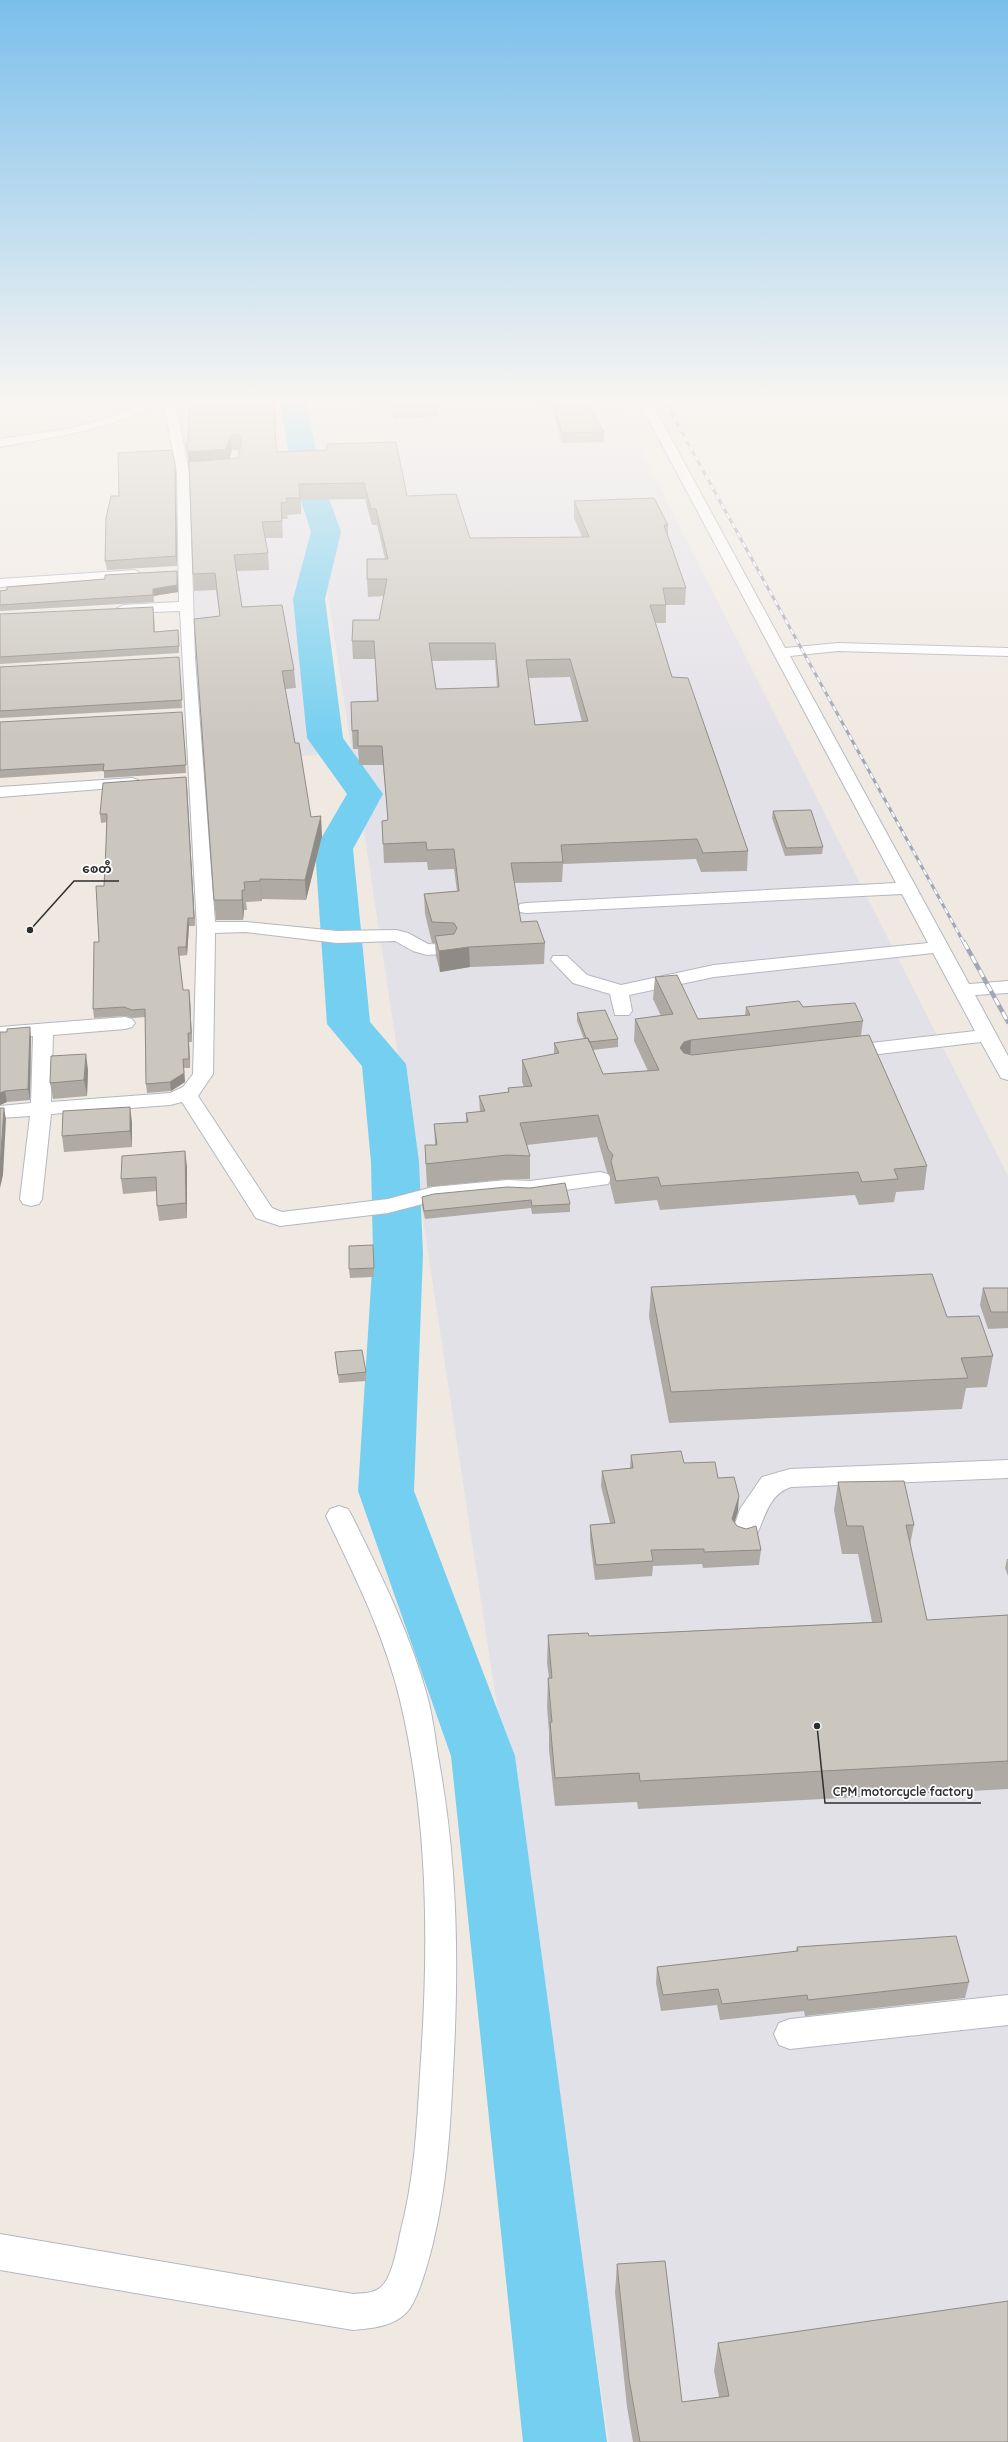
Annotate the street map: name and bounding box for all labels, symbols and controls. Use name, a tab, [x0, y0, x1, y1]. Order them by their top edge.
callout: စေတီ	[74, 857, 119, 881]
text: စေတီ	[82, 860, 112, 876]
callout: CPM motorcycle factory	[825, 1779, 981, 1803]
text: CPM motorcycle factory	[833, 1784, 973, 1799]

